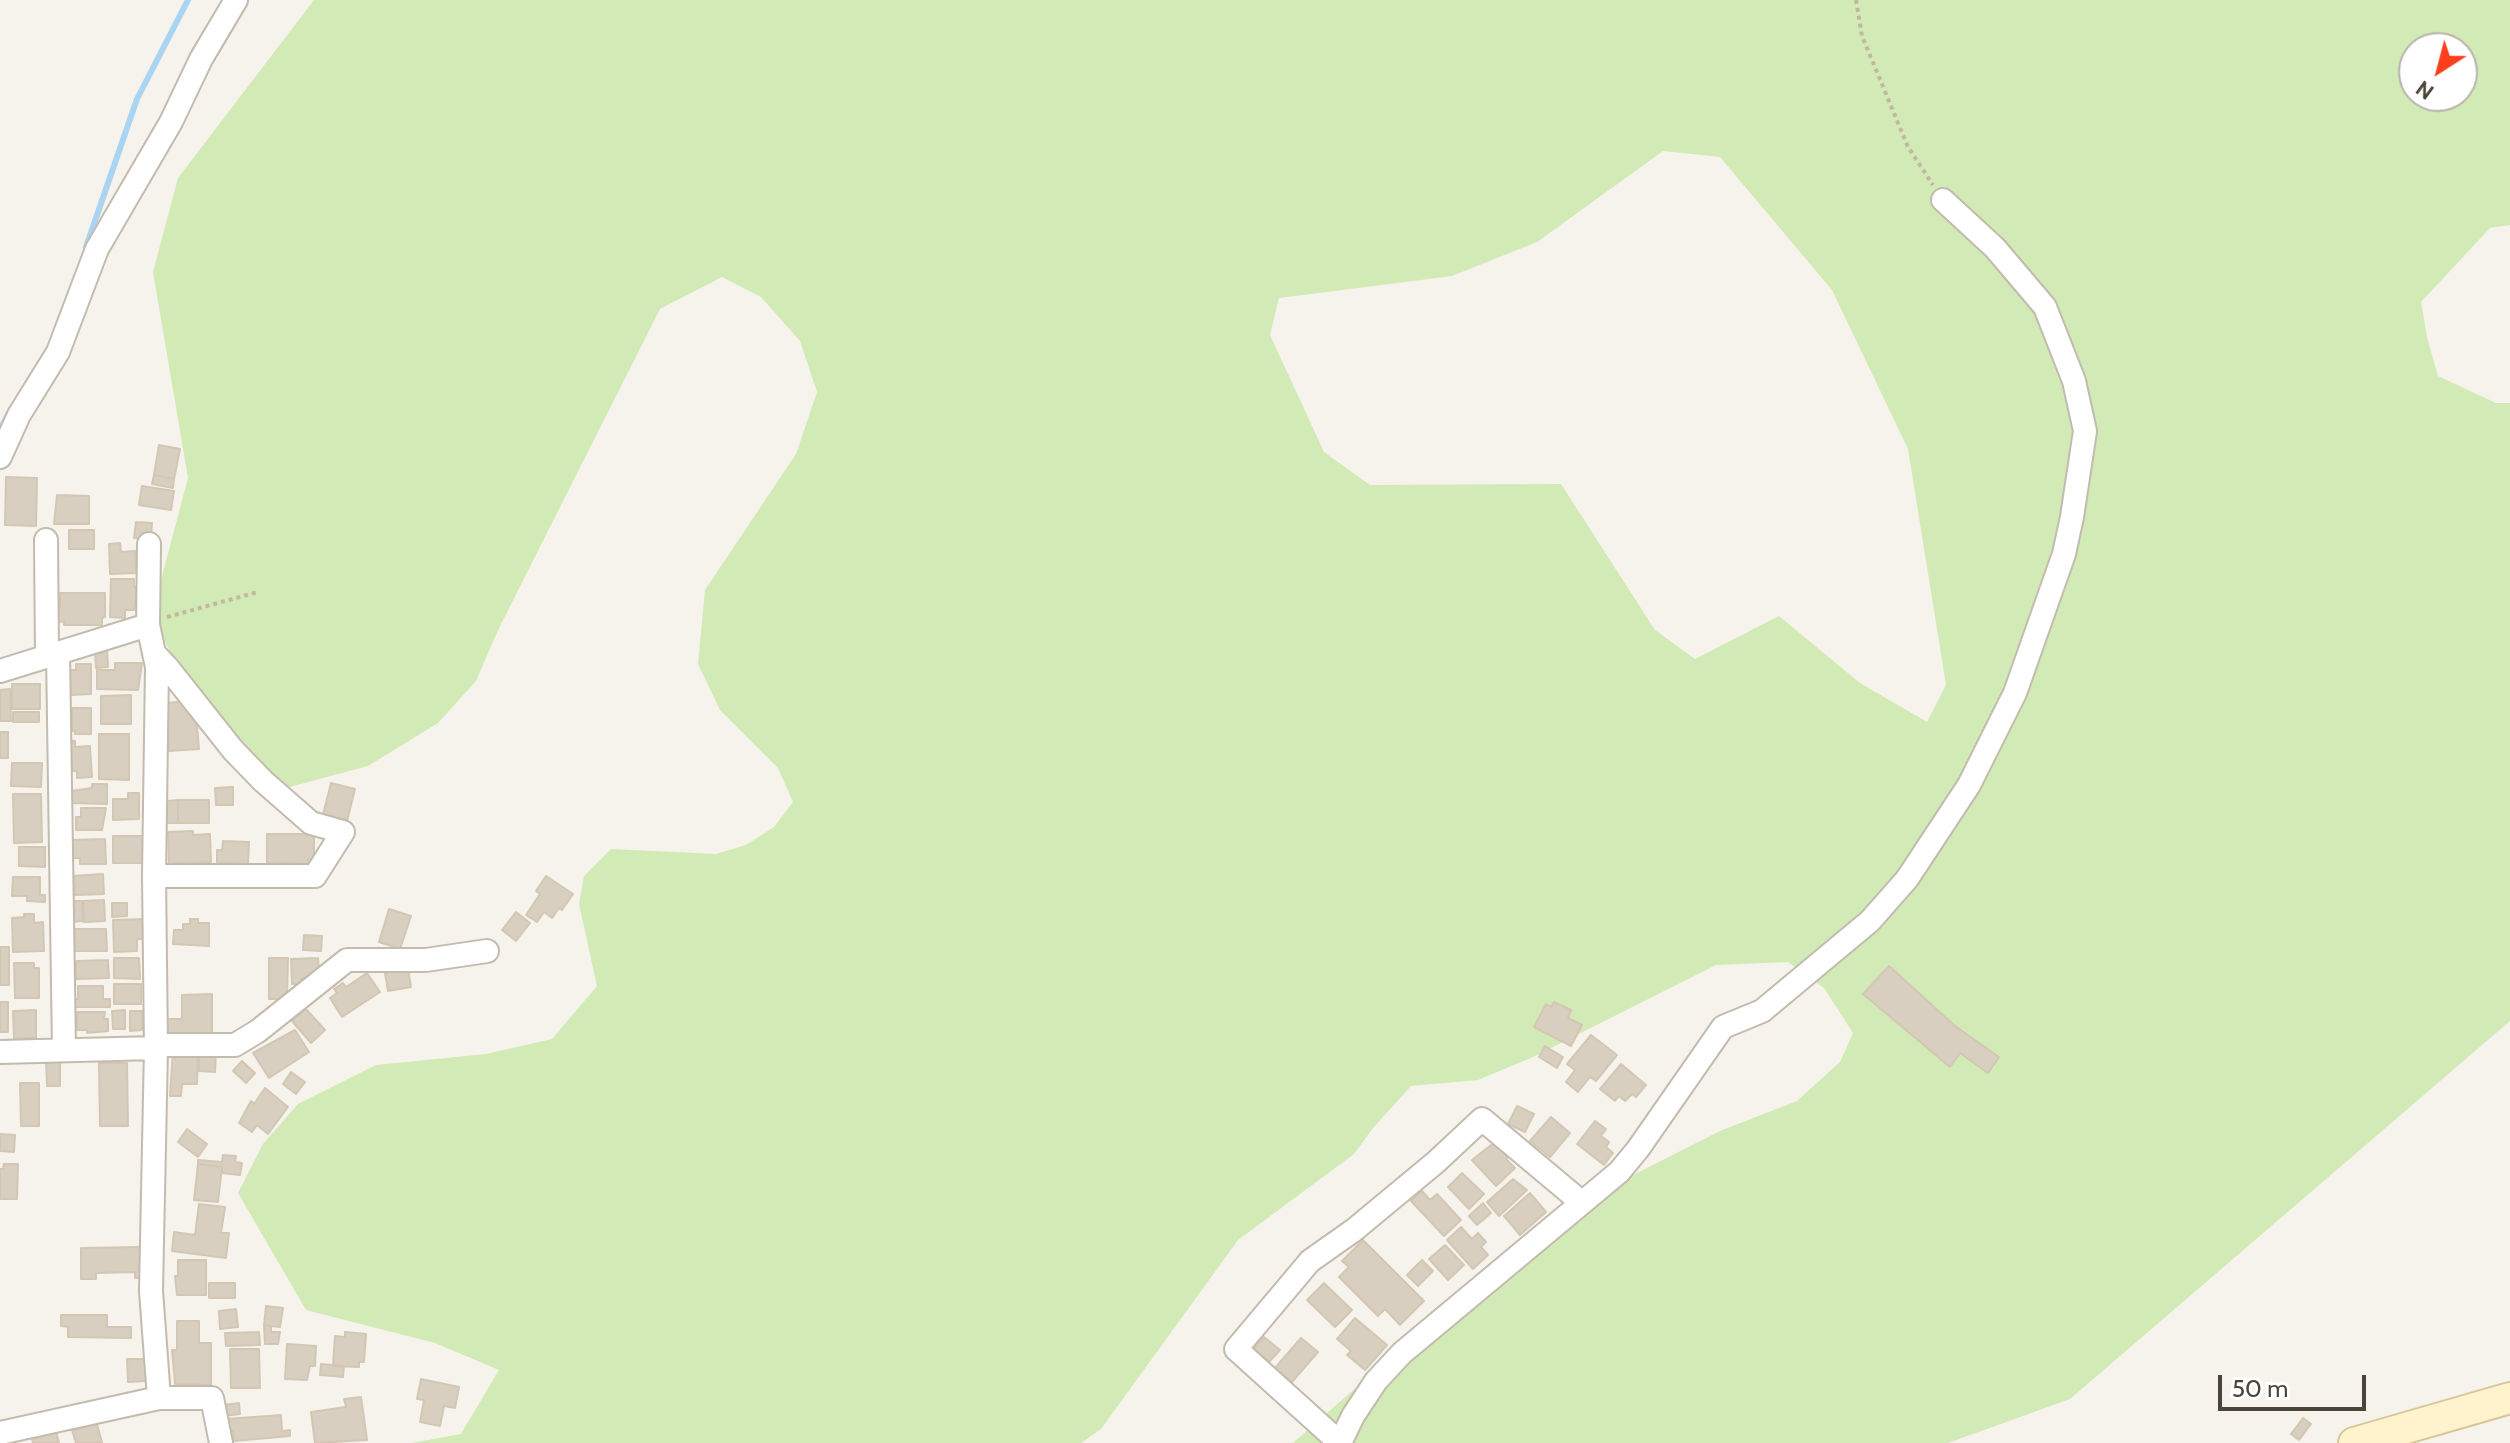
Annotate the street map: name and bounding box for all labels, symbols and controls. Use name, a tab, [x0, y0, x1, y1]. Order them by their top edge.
north arrow	[2398, 32, 2478, 112]
text: N	[2411, 75, 2439, 106]
scale bar	[2222, 1359, 2370, 1409]
text: 50 m	[2232, 1374, 2288, 1403]

